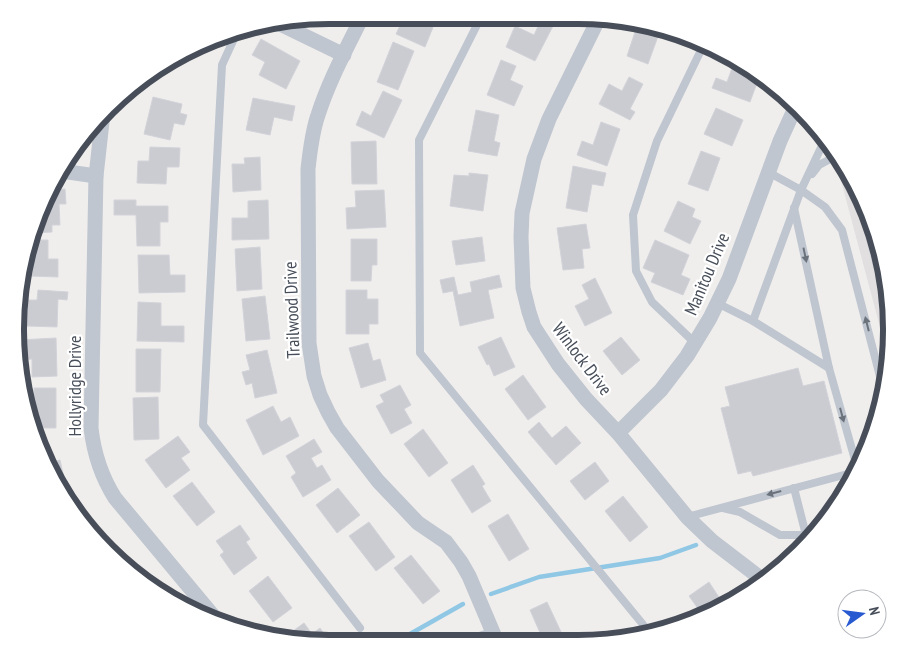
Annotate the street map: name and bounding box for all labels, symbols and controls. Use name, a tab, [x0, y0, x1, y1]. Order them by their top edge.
street label: Manitou Drive	[679, 229, 734, 319]
one-way arrow	[801, 248, 809, 263]
street label: Trailwood Drive	[278, 261, 305, 359]
one-way arrow	[863, 316, 871, 331]
street label: Winlock Drive	[548, 318, 617, 400]
street label: Hollyridge Drive	[63, 336, 86, 436]
one-way arrow	[839, 407, 847, 422]
one-way arrow	[766, 489, 782, 497]
north arrow	[837, 589, 887, 639]
text: N	[865, 605, 884, 617]

